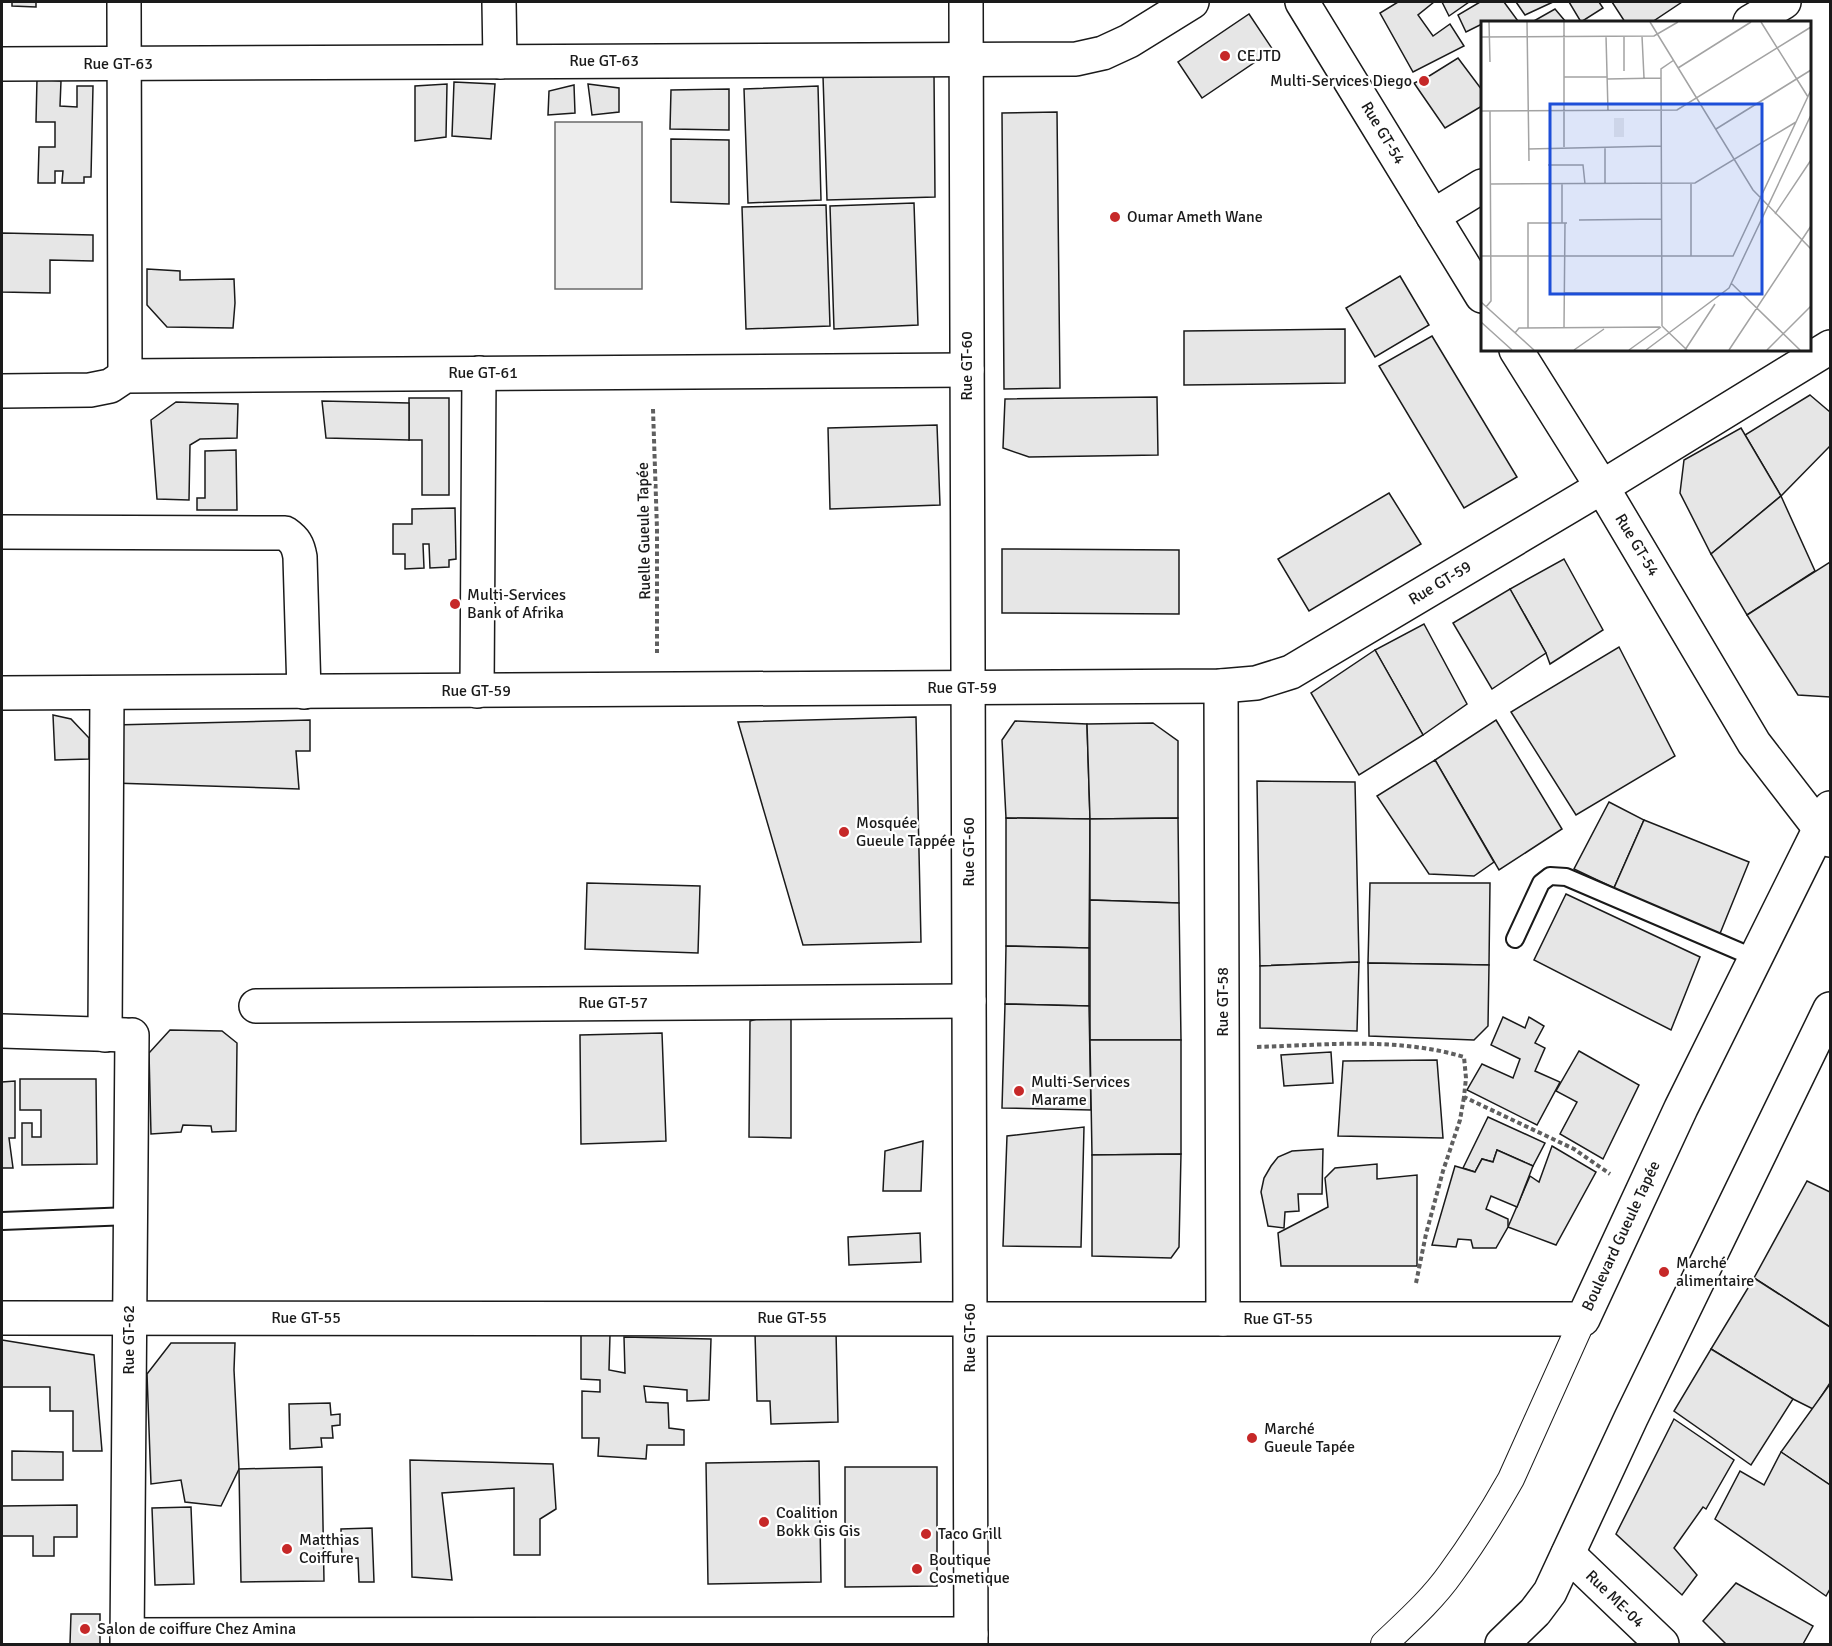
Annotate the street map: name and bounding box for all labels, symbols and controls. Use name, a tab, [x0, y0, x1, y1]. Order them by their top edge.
inset map	[1481, 21, 1811, 351]
place label: CEJTD	[1237, 46, 1281, 66]
marker: CEJTD	[1218, 49, 1232, 63]
street label: Rue GT-63	[569, 51, 639, 71]
street label: Rue GT-63	[83, 54, 153, 74]
place label: Multi-Services Diego	[1270, 71, 1412, 91]
marker: Multi-Services Diego	[1417, 74, 1431, 88]
street label: Rue GT-54	[1356, 98, 1410, 168]
place label: Oumar Ameth Wane	[1127, 207, 1263, 227]
marker: Oumar Ameth Wane	[1108, 210, 1122, 224]
street label: Rue GT-60	[957, 331, 977, 401]
street label: Rue GT-61	[448, 363, 518, 383]
street label: Ruelle Gueule Tapée	[633, 462, 655, 600]
street label: Rue GT-54	[1610, 510, 1664, 580]
street label: Rue GT-59	[1405, 556, 1475, 610]
place label: Multi-Services Bank of Afrika	[467, 585, 566, 623]
marker: Multi-Services Bank of Afrika	[448, 597, 462, 611]
street label: Rue GT-59	[927, 678, 997, 698]
street label: Rue GT-59	[441, 681, 511, 701]
place label: Mosquée Gueule Tappée	[856, 813, 956, 851]
street label: Rue GT-60	[959, 817, 979, 887]
marker: Mosquée Gueule Tappée	[837, 825, 851, 839]
street label: Rue GT-58	[1213, 967, 1233, 1037]
street label: Rue GT-57	[578, 993, 648, 1013]
place label: Multi-Services Marame	[1031, 1072, 1130, 1110]
marker: Multi-Services Marame	[1012, 1084, 1026, 1098]
street label: Boulevard Gueule Tapée	[1577, 1158, 1665, 1314]
place label: Marché alimentaire	[1676, 1253, 1754, 1291]
marker: Marché alimentaire	[1657, 1265, 1671, 1279]
street label: Rue GT-60	[960, 1303, 980, 1373]
street label: Rue GT-62	[119, 1305, 139, 1375]
street label: Rue GT-55	[271, 1308, 341, 1328]
street label: Rue GT-55	[757, 1308, 827, 1328]
street label: Rue GT-55	[1243, 1309, 1313, 1329]
place label: Marché Gueule Tapée	[1264, 1419, 1355, 1457]
marker: Marché Gueule Tapée	[1245, 1431, 1259, 1445]
place label: Coalition Bokk Gis Gis	[776, 1503, 860, 1541]
marker: Coalition Bokk Gis Gis	[757, 1515, 771, 1529]
place label: Taco Grill	[938, 1524, 1002, 1544]
marker: Taco Grill	[919, 1527, 933, 1541]
place label: Matthias Coiffure	[299, 1530, 359, 1568]
marker: Matthias Coiffure	[280, 1542, 294, 1556]
place label: Boutique Cosmetique	[929, 1550, 1010, 1588]
marker: Boutique Cosmetique	[910, 1562, 924, 1576]
street label: Rue ME-04	[1581, 1566, 1649, 1632]
place label: Salon de coiffure Chez Amina	[97, 1619, 296, 1639]
marker: Salon de coiffure Chez Amina	[78, 1622, 92, 1636]

